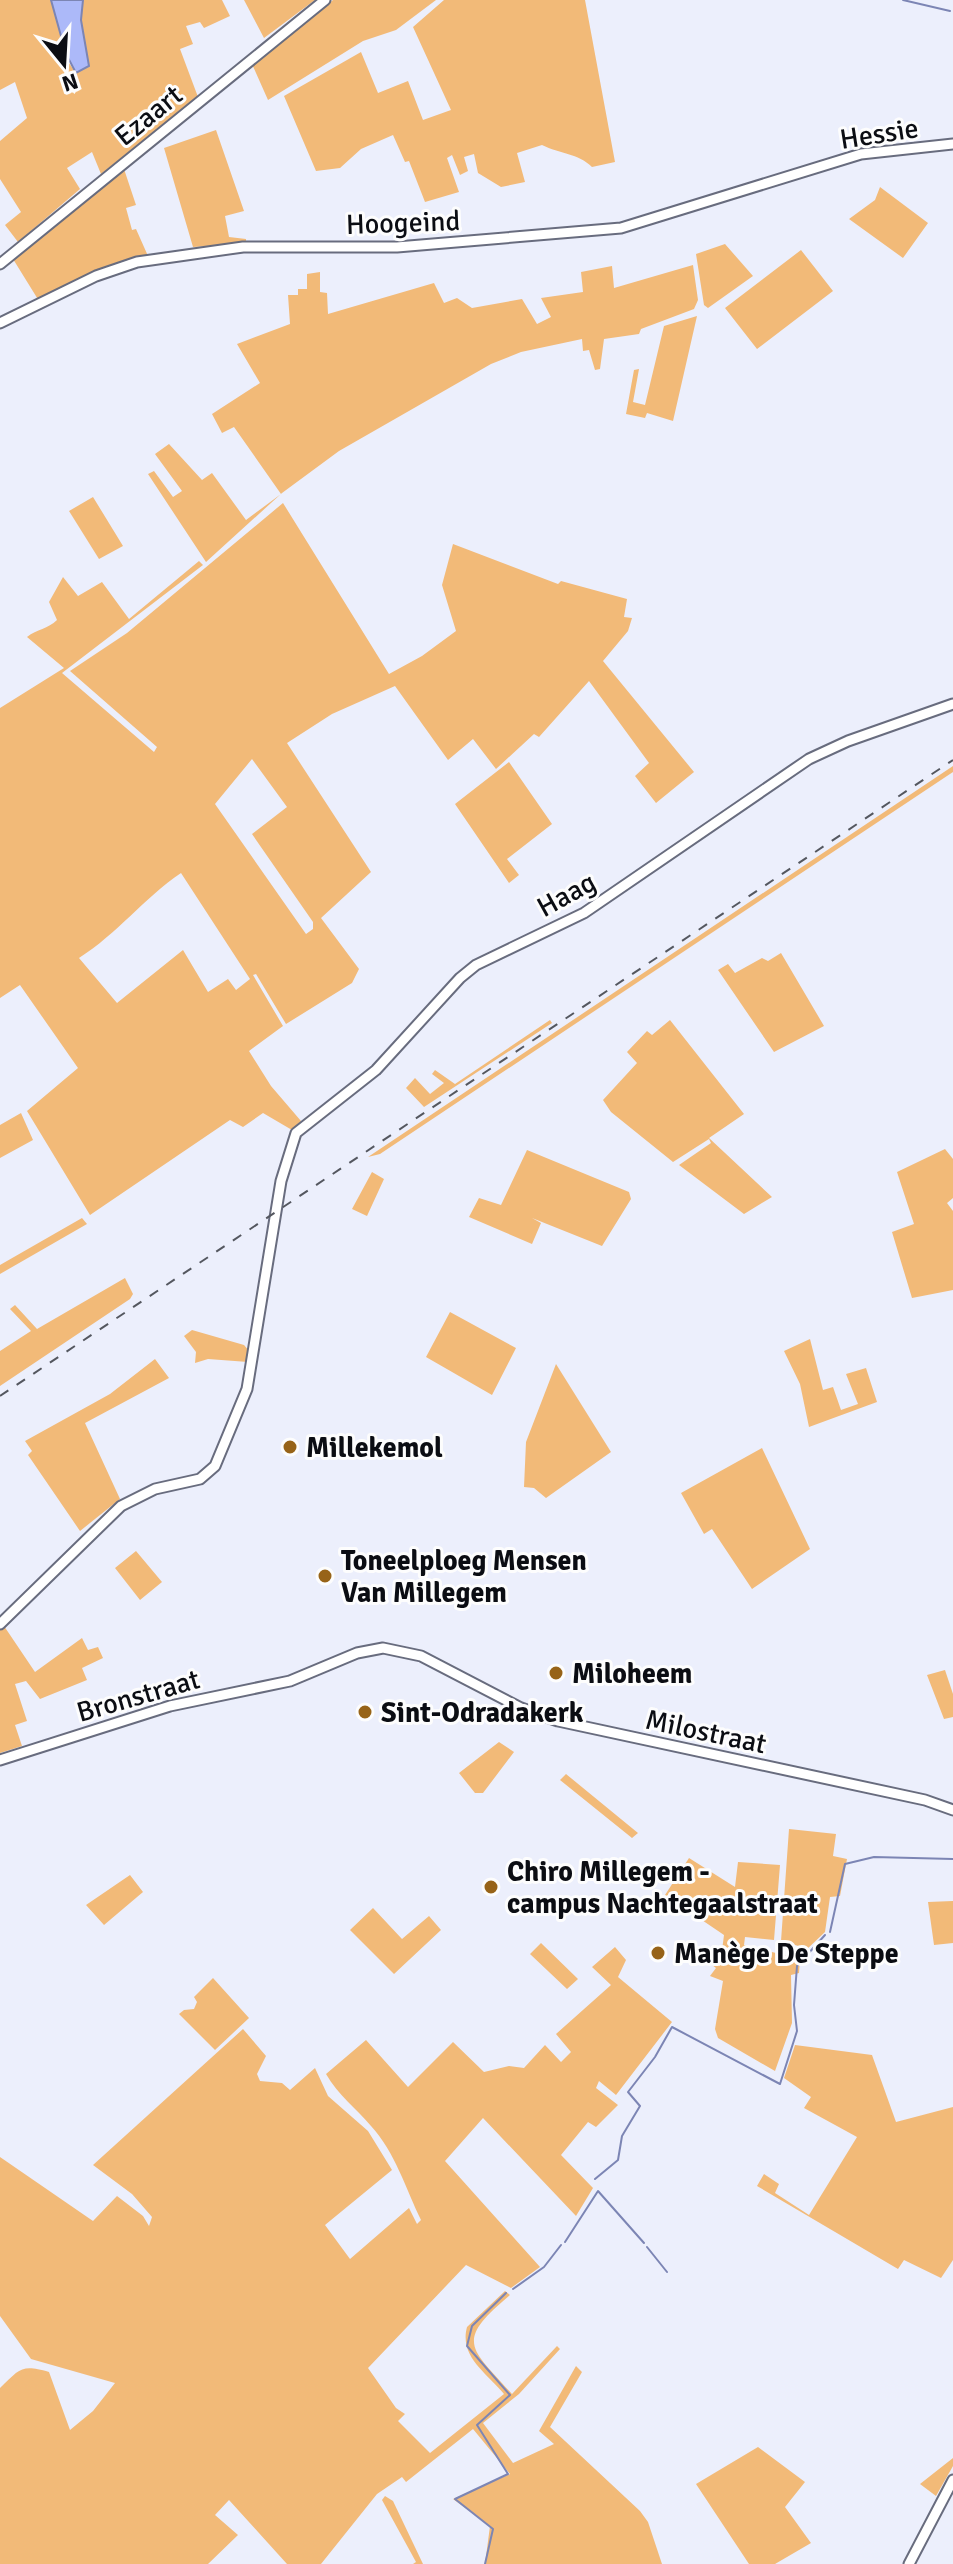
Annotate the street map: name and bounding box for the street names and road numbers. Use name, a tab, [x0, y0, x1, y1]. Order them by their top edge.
street label: Ezaart	[108, 78, 190, 153]
street label: Hessie	[837, 111, 921, 157]
street label: Hoogeind	[345, 204, 461, 242]
street label: Haag	[531, 865, 602, 925]
street label: Bronstraat	[73, 1662, 204, 1730]
street label: Milostraat	[642, 1703, 770, 1761]

